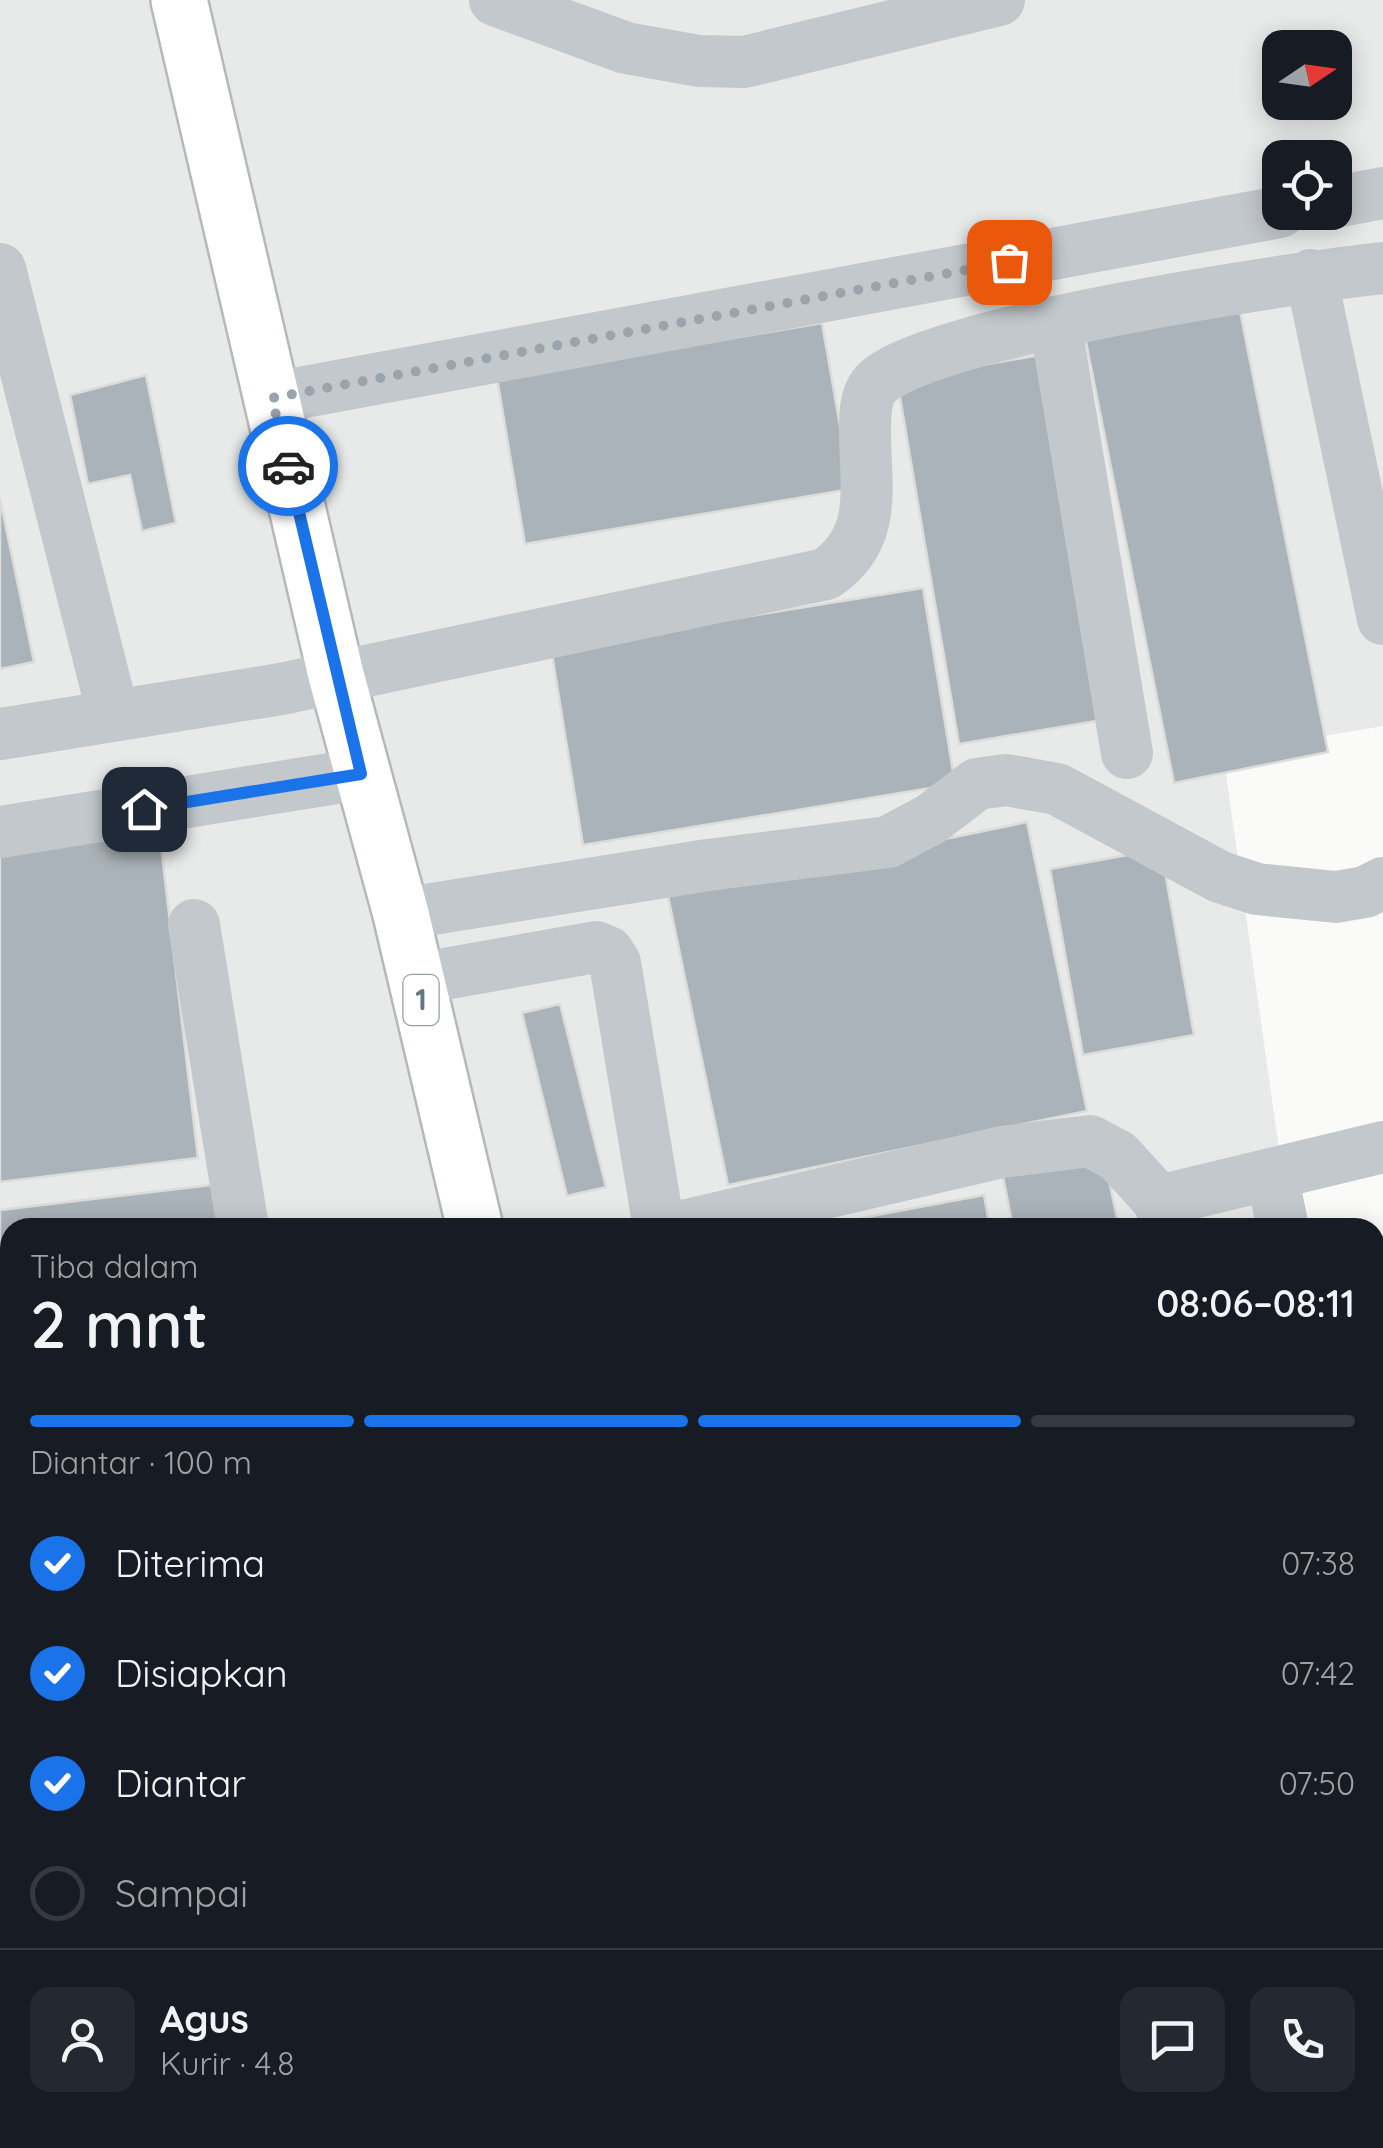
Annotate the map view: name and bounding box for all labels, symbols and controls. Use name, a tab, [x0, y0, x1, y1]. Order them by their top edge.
north arrow	[1262, 30, 1352, 120]
map controls	[1262, 30, 1352, 230]
button: locate	[1262, 140, 1352, 230]
pin	[967, 220, 1052, 305]
icon: bag	[982, 235, 1037, 290]
courier	[238, 416, 338, 516]
icon: car	[261, 439, 316, 494]
pin	[102, 767, 187, 852]
icon: home	[117, 782, 172, 837]
road number: 1	[404, 975, 438, 1025]
text: Tiba dalam	[30, 1246, 198, 1286]
text: 08:06–08:11	[1156, 1279, 1355, 1327]
text: 2 mnt	[30, 1283, 208, 1364]
text: Diantar · 100 m	[30, 1442, 252, 1482]
icon: check	[30, 1536, 85, 1591]
text: Diterima	[115, 1539, 265, 1587]
text: 07:38	[1281, 1543, 1355, 1583]
icon: check	[30, 1646, 85, 1701]
text: Disiapkan	[115, 1649, 288, 1697]
text: 07:42	[1281, 1653, 1355, 1693]
icon: check	[30, 1756, 85, 1811]
text: Diantar	[115, 1759, 246, 1807]
text: 07:50	[1279, 1763, 1355, 1803]
text: Sampai	[115, 1869, 248, 1917]
button: person	[30, 1987, 135, 2092]
button: chat	[1120, 1987, 1225, 2092]
button: phone	[1250, 1987, 1355, 2092]
text: Agus	[160, 1995, 249, 2043]
text: Kurir · 4.8	[160, 2043, 295, 2083]

